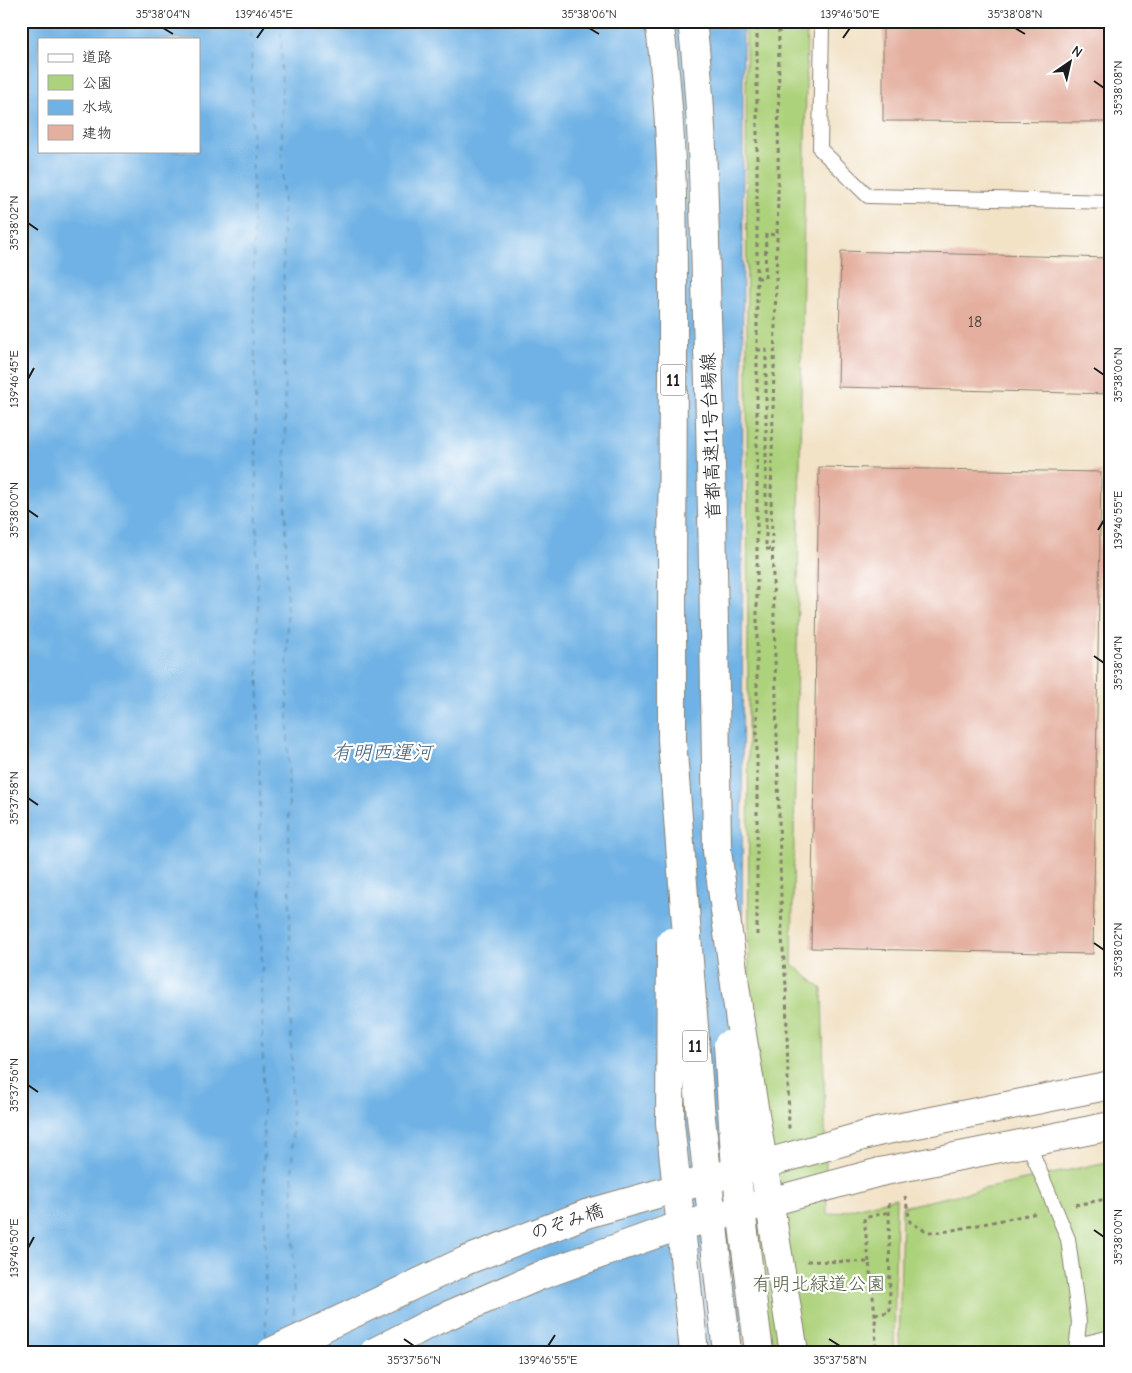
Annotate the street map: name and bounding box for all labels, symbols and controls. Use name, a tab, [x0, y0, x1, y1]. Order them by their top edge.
text: 35°38'04"N	[136, 7, 190, 21]
text: 139°46'45"E	[235, 7, 293, 21]
text: 35°38'06"N	[561, 7, 617, 21]
text: 139°46'50"E	[820, 7, 880, 21]
text: 35°38'08"N	[988, 7, 1042, 21]
legend	[38, 38, 200, 152]
north arrow	[1044, 38, 1094, 88]
text: N	[1068, 42, 1086, 61]
text: 道路	[82, 48, 112, 66]
text: 35°38'08"N	[1111, 61, 1125, 115]
text: 公園	[82, 74, 112, 92]
text: 水域	[82, 98, 112, 116]
text: 建物	[82, 124, 112, 142]
text: 35°38'02"N	[7, 196, 21, 250]
house number: 18	[968, 313, 982, 331]
text: 35°38'06"N	[1111, 347, 1125, 403]
text: 139°46'45"E	[7, 350, 21, 408]
street label: 首都高速11号台場線	[697, 352, 725, 520]
road number: 11	[660, 364, 686, 396]
text: 35°38'00"N	[7, 482, 21, 538]
text: 139°46'55"E	[1111, 491, 1125, 549]
text: 35°38'04"N	[1111, 636, 1125, 690]
water label: 有明西運河	[332, 741, 435, 764]
text: 35°37'58"N	[7, 771, 21, 825]
text: 35°38'02"N	[1111, 923, 1125, 977]
road number: 11	[682, 1030, 708, 1062]
text: 35°37'56"N	[7, 1058, 21, 1112]
street label: のぞみ橋	[527, 1199, 607, 1245]
text: 35°38'00"N	[1111, 1209, 1125, 1265]
text: 139°46'50"E	[7, 1218, 21, 1278]
park label: 有明北緑道公園	[752, 1273, 886, 1295]
text: 35°37'56"N	[387, 1353, 441, 1367]
text: 139°46'55"E	[519, 1353, 577, 1367]
text: 35°37'58"N	[813, 1353, 867, 1367]

